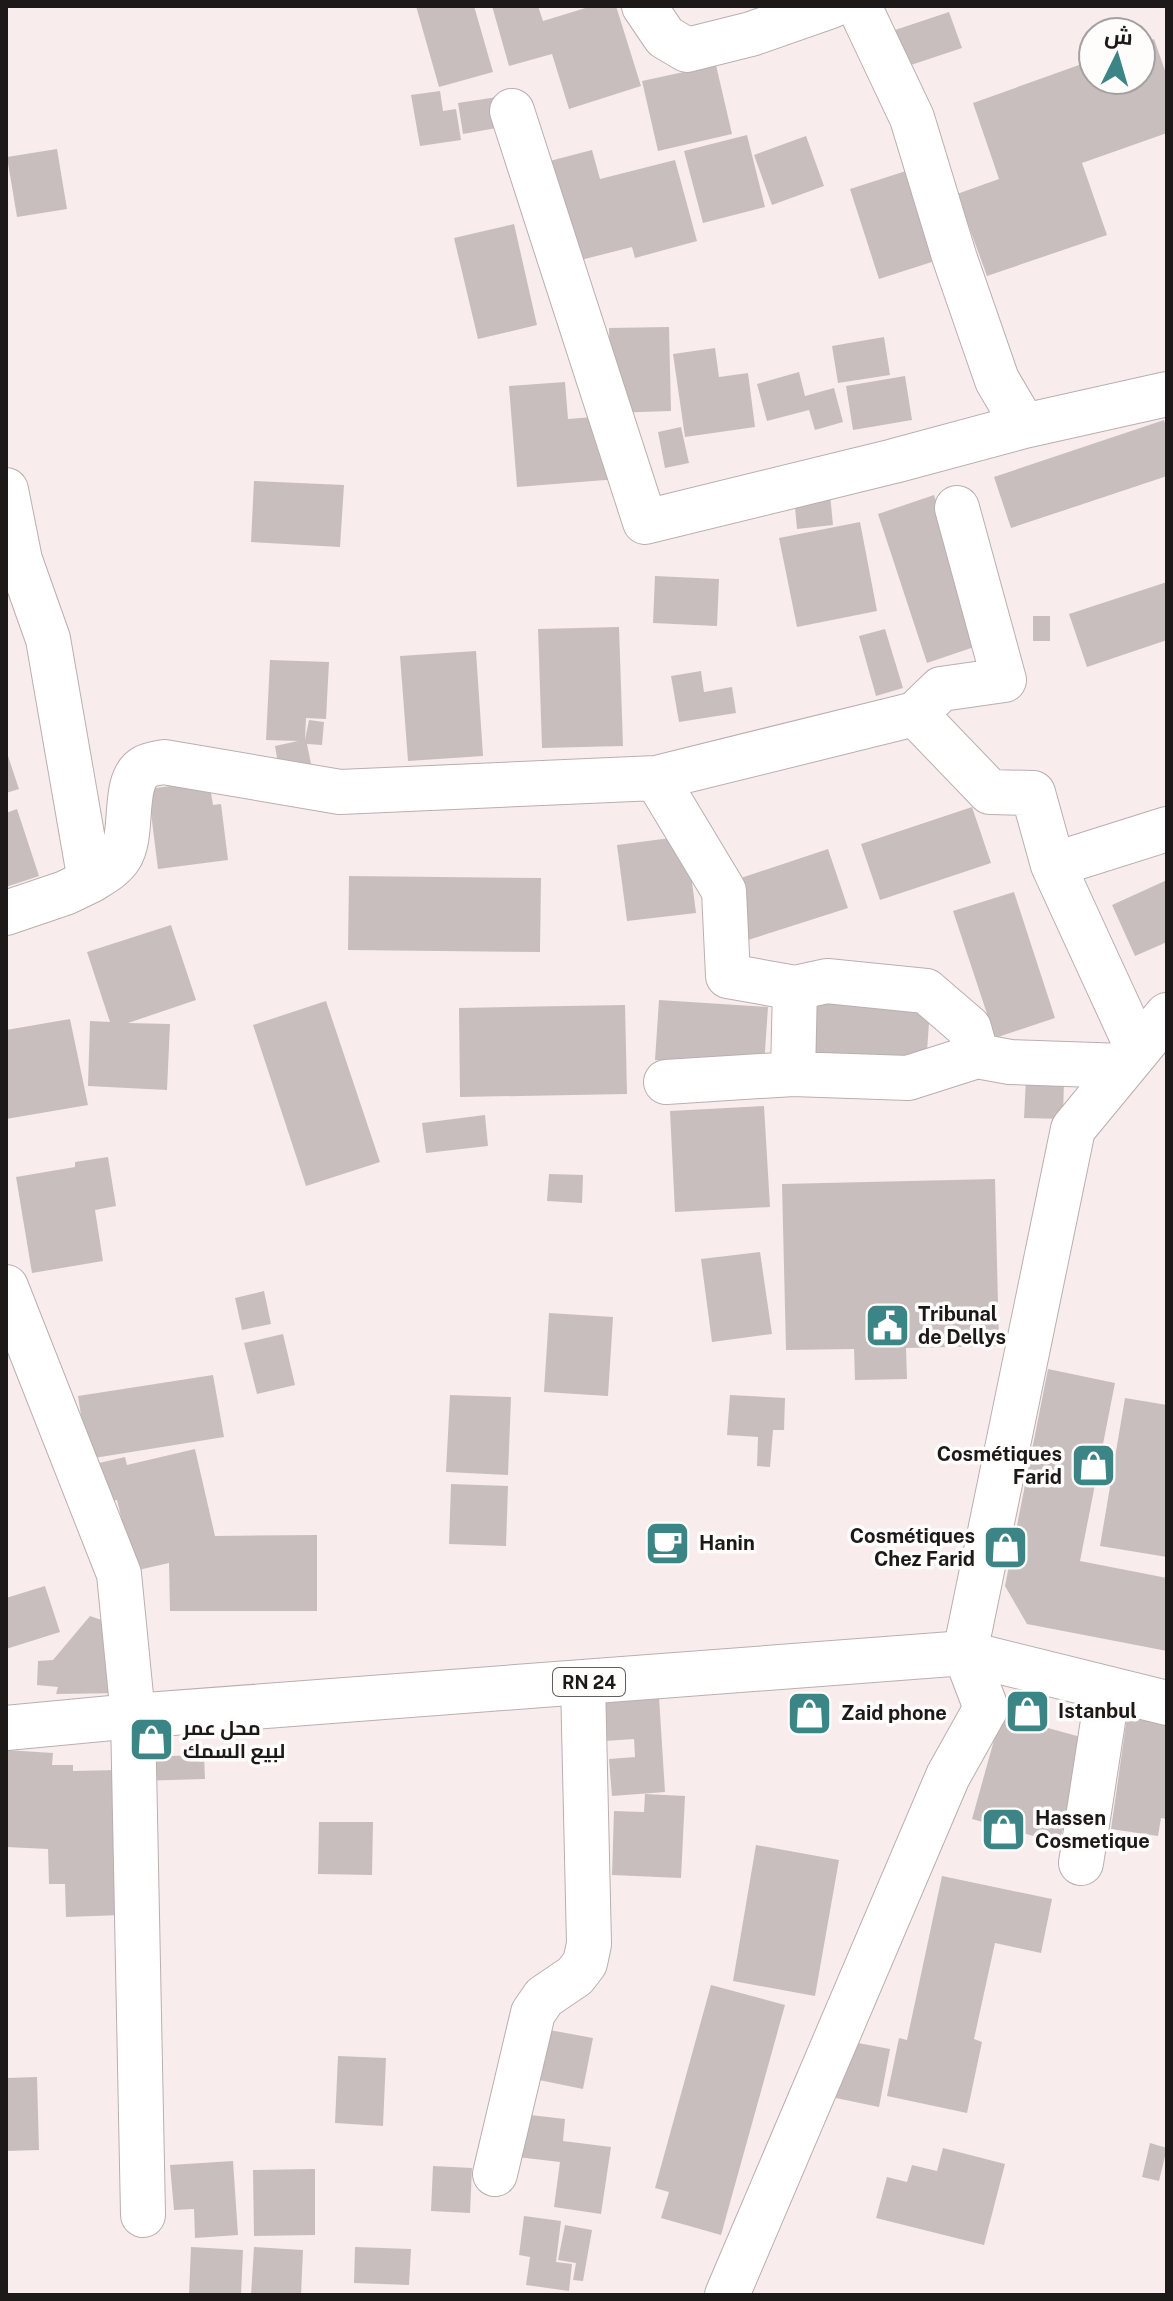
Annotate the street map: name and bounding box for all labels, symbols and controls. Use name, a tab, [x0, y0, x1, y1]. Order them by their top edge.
north arrow	[1077, 16, 1157, 96]
text: ش	[1103, 22, 1134, 51]
public building icon: Tribunal de Dellys	[863, 1302, 911, 1350]
place label: Tribunal de Dellys	[918, 1302, 1006, 1349]
shop icon: Cosmétiques Farid	[1069, 1441, 1117, 1489]
place label: Cosmétiques Farid	[937, 1442, 1062, 1489]
cafe icon: Hanin	[644, 1519, 692, 1567]
shop icon: Cosmétiques Chez Farid	[982, 1523, 1030, 1571]
place label: Cosmétiques Chez Farid	[850, 1524, 975, 1571]
place label: Hanin	[699, 1531, 755, 1555]
road number: RN 24	[553, 1668, 625, 1696]
shop icon: Istanbul	[1003, 1687, 1051, 1735]
shop icon: Zaid phone	[786, 1689, 834, 1737]
place label: Istanbul	[1058, 1699, 1137, 1723]
place label: Zaid phone	[841, 1701, 947, 1725]
shop icon: محل عمر لبيع السمك	[128, 1715, 176, 1763]
place label: محل عمر لبيع السمك	[182, 1716, 285, 1765]
shop icon: Hassen Cosmetique	[980, 1806, 1028, 1854]
place label: Hassen Cosmetique	[1035, 1806, 1150, 1853]

